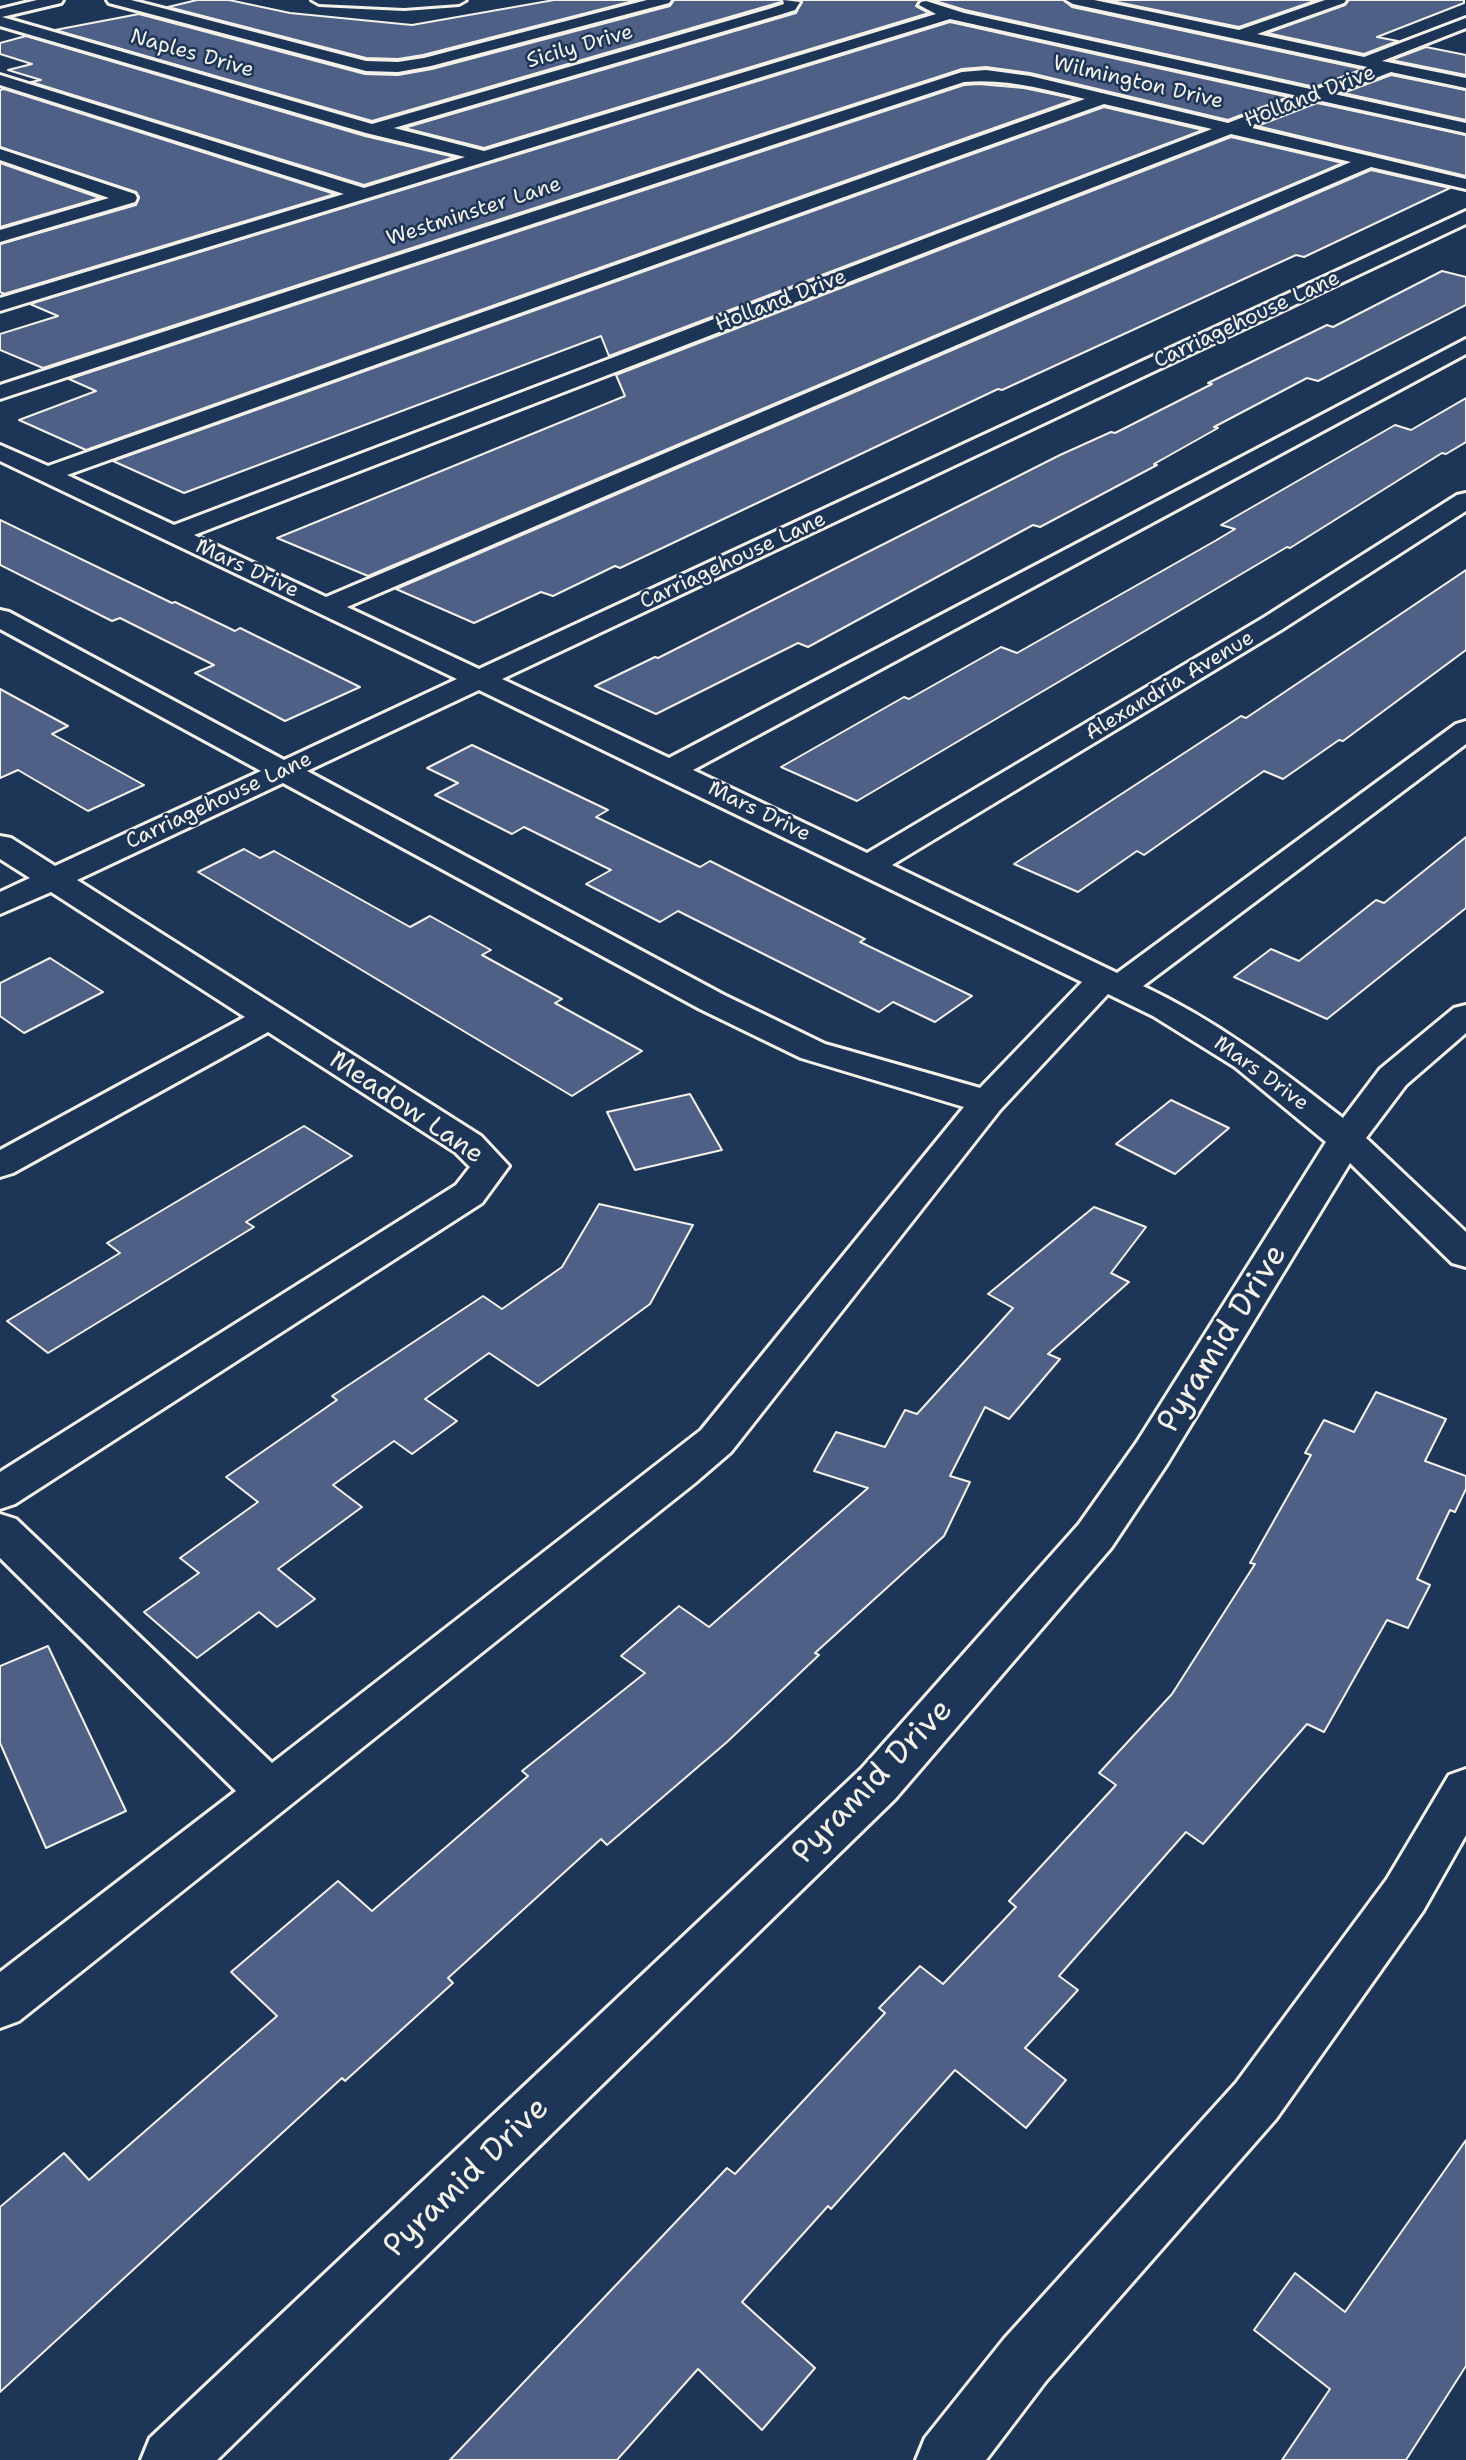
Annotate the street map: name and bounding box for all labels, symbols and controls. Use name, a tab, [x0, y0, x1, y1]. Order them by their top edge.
street label: Sicily Drive	[524, 20, 636, 74]
street label: Naples Drive	[127, 24, 257, 84]
street label: Wilmington Drive	[1050, 51, 1226, 115]
street label: Holland Drive	[1241, 60, 1379, 134]
street label: Westminster Lane	[383, 172, 565, 252]
street label: Holland Drive	[712, 264, 850, 338]
street label: Carriagehouse Lane	[1150, 266, 1344, 374]
street label: Carriagehouse Lane	[636, 507, 830, 615]
street label: Mars Drive	[191, 534, 303, 604]
street label: Alexandria Avenue	[1081, 626, 1259, 746]
street label: Carriagehouse Lane	[122, 747, 316, 855]
street label: Mars Drive	[704, 776, 814, 848]
street label: Mars Drive	[1209, 1031, 1313, 1117]
street label: Meadow Lane	[323, 1045, 489, 1171]
street label: Pyramid Drive	[1150, 1238, 1296, 1440]
street label: Pyramid Drive	[785, 1691, 961, 1873]
street label: Pyramid Drive	[376, 2090, 558, 2266]

